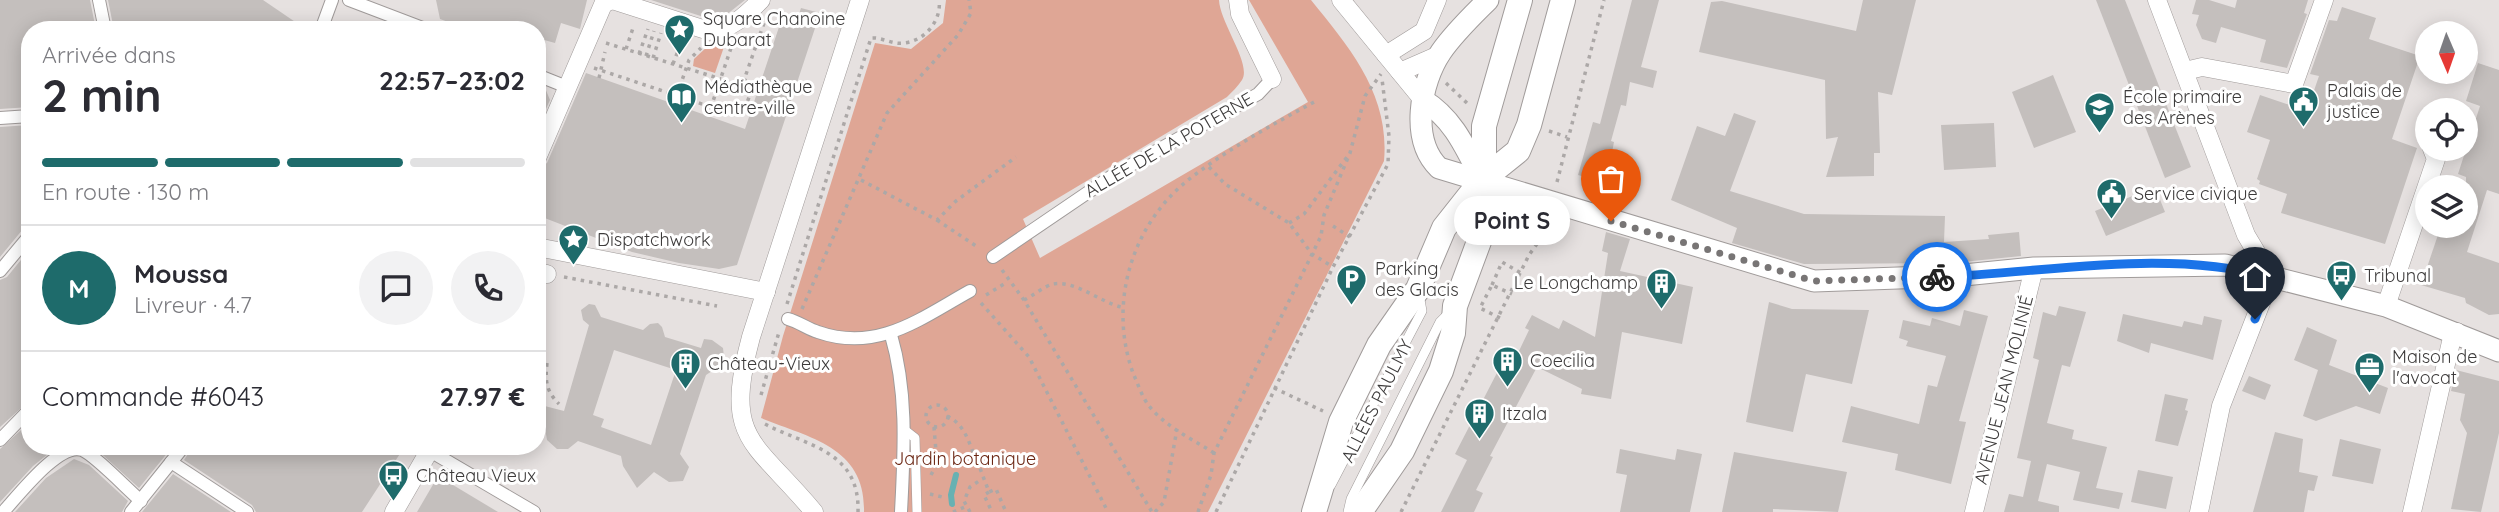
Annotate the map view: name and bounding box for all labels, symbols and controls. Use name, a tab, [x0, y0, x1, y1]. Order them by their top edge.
place label: Square Chanoine Dubarat	[703, 7, 845, 51]
place icon: Square Chanoine Dubarat	[663, 12, 697, 56]
north arrow	[2415, 21, 2478, 84]
map controls	[2415, 21, 2478, 238]
text: Arrivée dans	[42, 40, 176, 69]
text: 22:57–23:02	[379, 64, 525, 97]
text: 2 min	[42, 66, 162, 124]
place label: Médiathèque centre-ville	[704, 75, 813, 119]
place label: Palais de justice	[2326, 79, 2402, 123]
library icon: Médiathèque centre-ville	[664, 80, 698, 124]
public building icon: Palais de justice	[2287, 84, 2321, 128]
place label: École primaire des Arènes	[2123, 85, 2242, 129]
street label: ALLÉE DE LA POTERNE	[1080, 87, 1257, 202]
school or university icon: École primaire des Arènes	[2083, 90, 2117, 134]
button: locate	[2415, 98, 2478, 161]
pin	[1581, 149, 1641, 221]
icon: bag	[1592, 160, 1630, 198]
button: layers	[2415, 175, 2478, 238]
text: En route · 130 m	[42, 177, 209, 206]
public building icon: Service civique	[2094, 177, 2128, 221]
place label: Service civique	[2134, 182, 2258, 205]
callout: Point S	[1454, 196, 1569, 246]
text: Point S	[1474, 206, 1550, 235]
place icon: Dispatchwork	[557, 223, 591, 267]
place label: Dispatchwork	[597, 228, 711, 251]
courier	[1902, 242, 1972, 312]
pin	[2225, 247, 2285, 319]
button: chat	[359, 251, 433, 325]
button: phone	[451, 251, 525, 325]
text: Moussa	[134, 257, 228, 290]
place label: Parking des Glacis	[1375, 257, 1459, 301]
icon: bike	[1918, 258, 1956, 296]
icon: home	[2236, 258, 2274, 296]
bus stop icon: Tribunal	[2324, 259, 2358, 303]
parking icon: Parking des Glacis	[1335, 262, 1369, 306]
place label: Tribunal	[2364, 264, 2431, 287]
building icon: Le Longchamp	[1644, 266, 1678, 310]
place label: Le Longchamp	[1514, 271, 1638, 294]
text: M	[68, 272, 90, 305]
text: Livreur · 4.7	[134, 290, 252, 319]
street label: AVENUE JEAN MOLINIÉ	[1969, 293, 2038, 487]
street label: ALLÉES PAULMY	[1336, 335, 1417, 466]
building icon: Coecilia	[1490, 344, 1524, 388]
place label: Maison de l'avocat	[2392, 345, 2477, 389]
building icon: Château-Vieux	[668, 347, 702, 391]
place label: Coecilia	[1530, 349, 1595, 372]
office icon: Maison de l'avocat	[2352, 350, 2386, 394]
place label: Château-Vieux	[708, 352, 830, 375]
text: Commande #6043	[42, 380, 264, 413]
text: 27.97 €	[439, 380, 525, 413]
building icon: Itzala	[1462, 397, 1496, 441]
place label: Itzala	[1502, 402, 1547, 425]
park label: Jardin botanique	[894, 447, 1036, 470]
bus stop icon: Château Vieux	[376, 459, 410, 503]
place label: Château Vieux	[416, 464, 536, 487]

